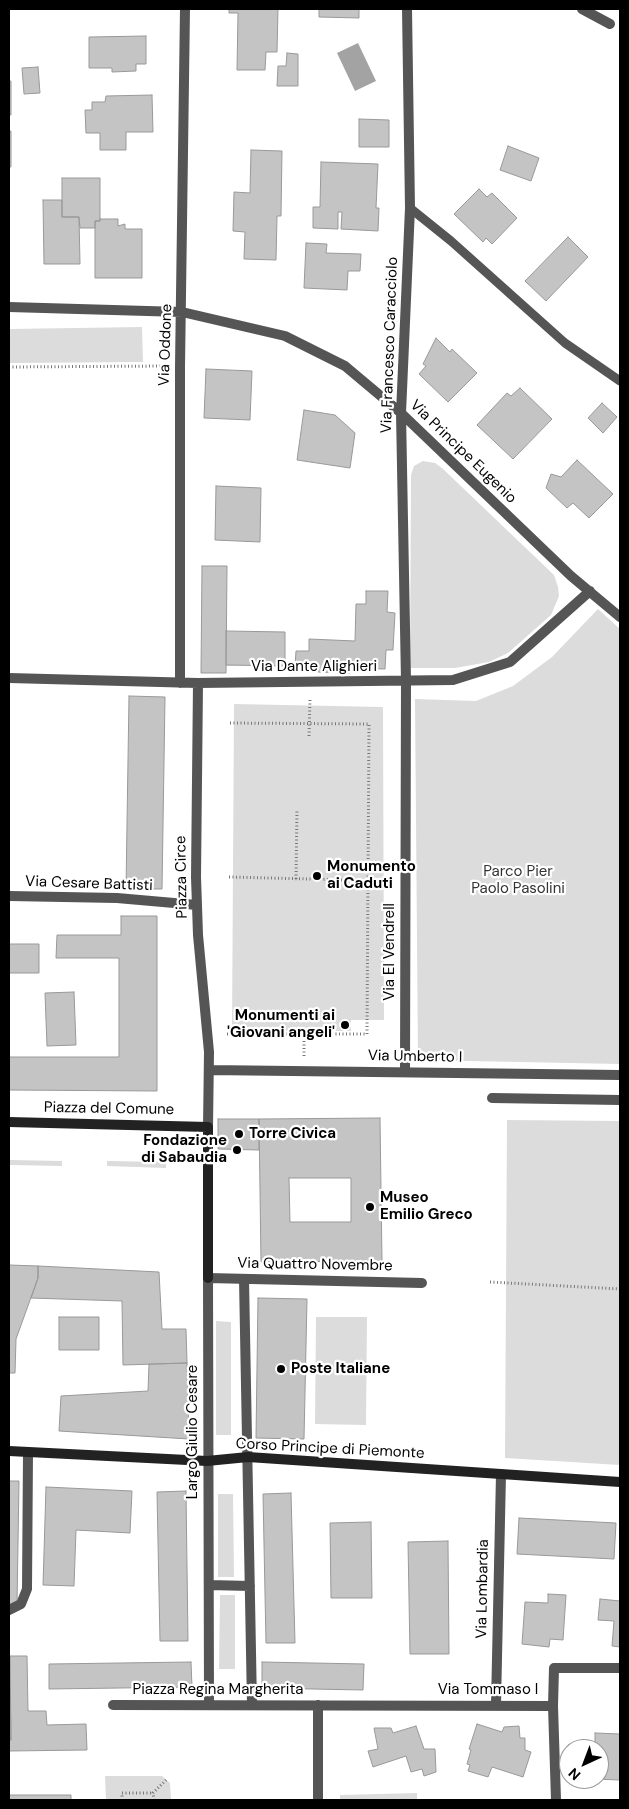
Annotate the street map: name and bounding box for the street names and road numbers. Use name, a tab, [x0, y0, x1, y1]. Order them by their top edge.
street label: Via Francesco Caracciolo	[378, 256, 402, 434]
street label: Via Oddone	[156, 304, 176, 386]
street label: Via Principe Eugenio	[406, 397, 520, 507]
street label: Via Dante Alighieri	[251, 658, 377, 676]
street label: Piazza Circe	[172, 835, 192, 919]
street label: Via Cesare Battisti	[25, 873, 153, 895]
street label: Via El Vendrell	[381, 903, 399, 1001]
street label: Via Umberto I	[368, 1047, 462, 1067]
street label: Piazza del Comune	[44, 1099, 174, 1119]
street label: Via Quattro Novembre	[237, 1255, 393, 1275]
street label: Largo Giulio Cesare	[184, 1365, 202, 1499]
street label: Corso Principe di Piemonte	[235, 1435, 425, 1463]
street label: Via Lombardia	[473, 1539, 493, 1639]
street label: Piazza Regina Margherita	[133, 1681, 303, 1699]
street label: Via Tommaso I	[438, 1681, 538, 1699]

